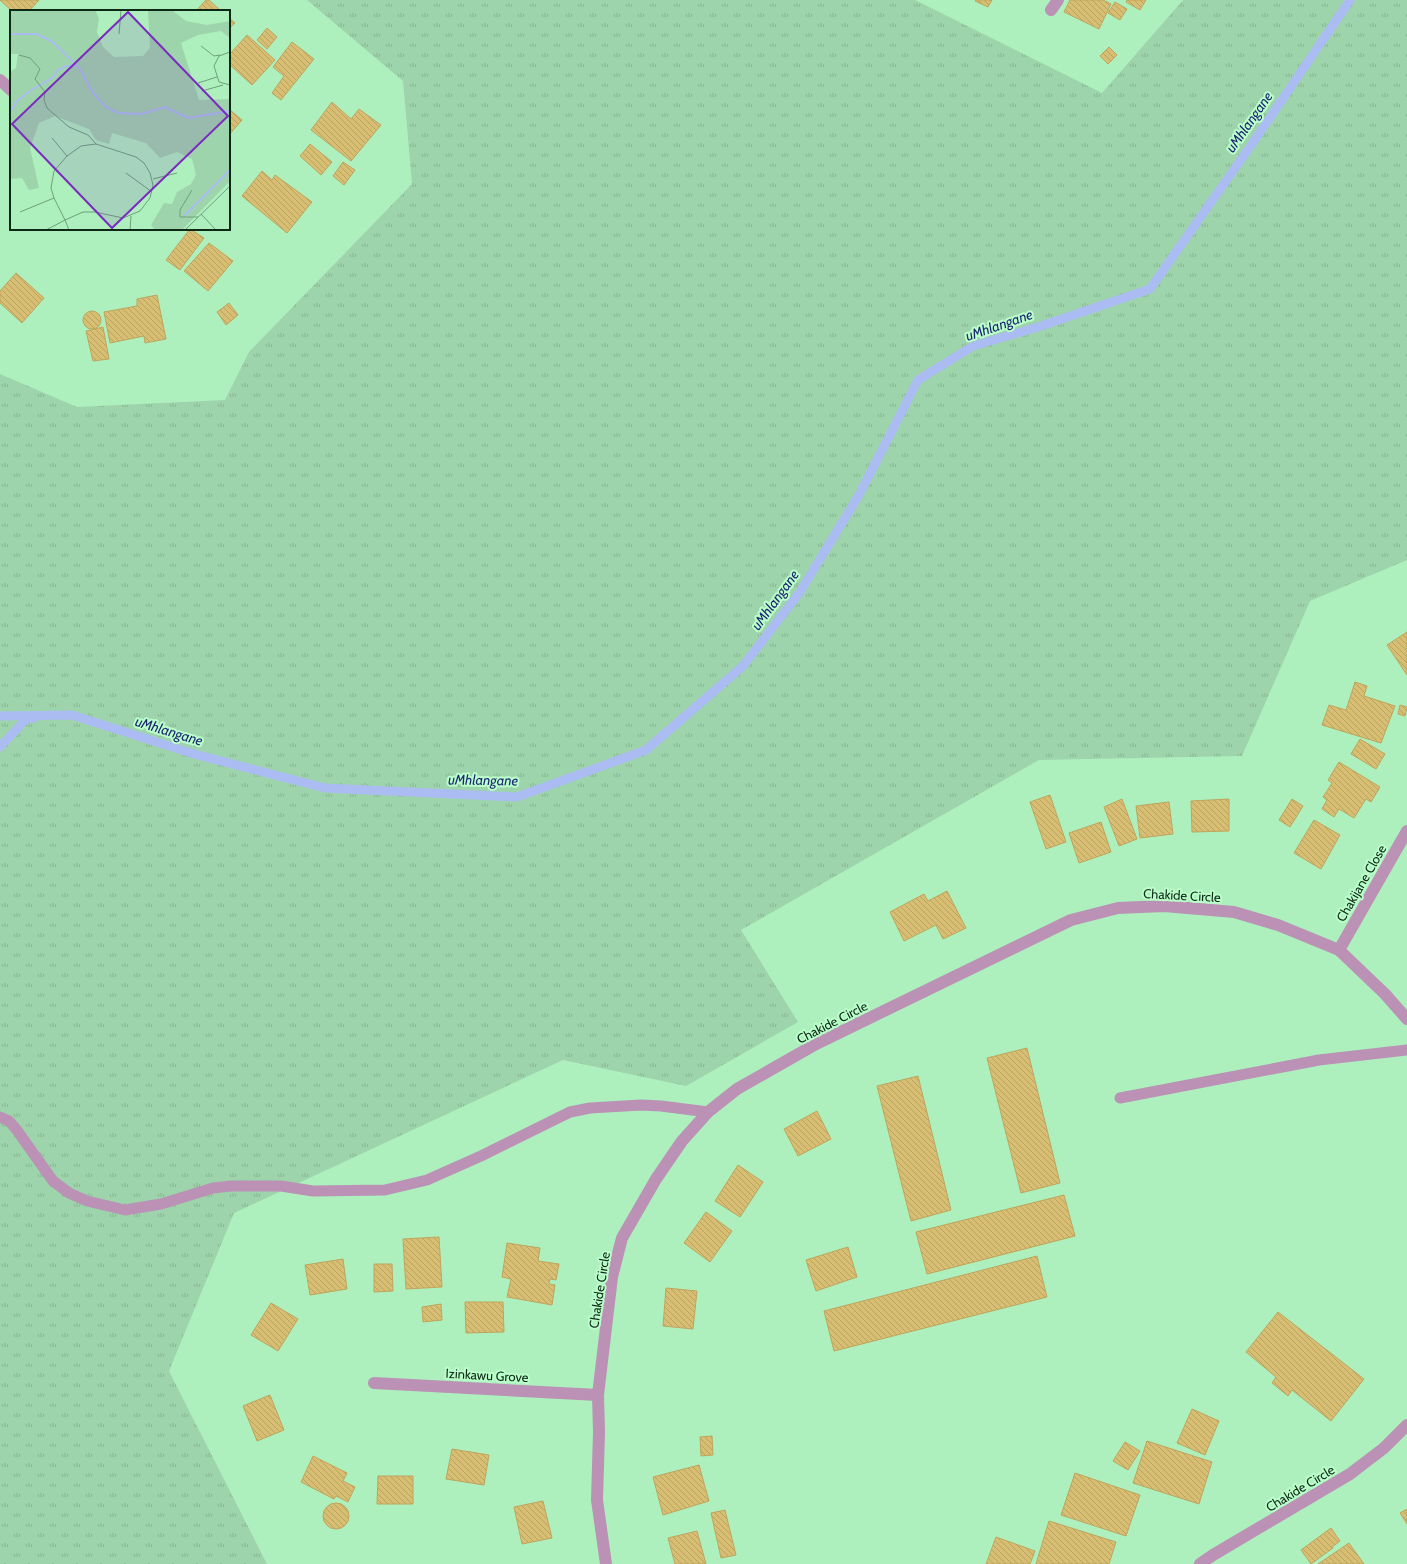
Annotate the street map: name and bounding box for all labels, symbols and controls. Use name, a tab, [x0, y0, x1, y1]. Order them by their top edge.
inset map	[10, 10, 230, 230]
water label: uMhlangane	[1222, 88, 1277, 156]
water label: uMhlangane	[963, 305, 1036, 345]
water label: uMhlangane	[747, 566, 803, 634]
water label: uMhlangane	[133, 712, 206, 750]
water label: uMhlangane	[448, 770, 519, 790]
street label: Chakijane Close	[1333, 842, 1390, 925]
street label: Chakide Circle	[1143, 885, 1221, 905]
street label: Chakide Circle	[794, 997, 870, 1047]
street label: Chakide Circle	[585, 1250, 613, 1329]
street label: Izinkawu Grove	[445, 1365, 529, 1385]
street label: Chakide Circle	[1263, 1461, 1338, 1515]

